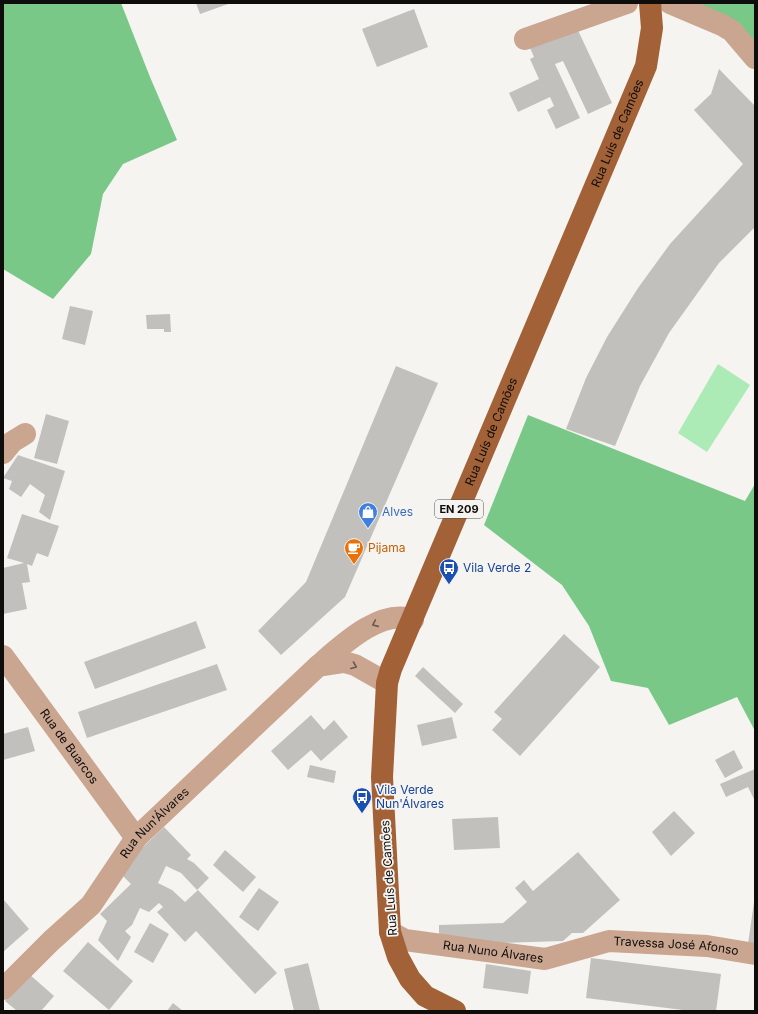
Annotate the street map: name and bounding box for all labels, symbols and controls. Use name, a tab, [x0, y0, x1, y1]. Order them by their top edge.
street label: Rua Luís de Camões	[588, 77, 647, 189]
street label: Rua Luís de Camões	[461, 375, 520, 488]
road number: EN 209	[435, 500, 483, 518]
shop icon: Alves	[357, 501, 379, 529]
place label: Alves	[382, 504, 413, 519]
cafe icon: Pijama	[343, 537, 365, 565]
place label: Pijama	[368, 540, 405, 555]
bus stop icon: Vila Verde 2	[438, 557, 460, 585]
place label: Vila Verde 2	[463, 560, 531, 575]
one-way arrow	[372, 619, 380, 627]
one-way arrow	[351, 661, 358, 669]
street label: Rua de Buarcos	[37, 706, 102, 787]
place label: Vila Verde Nun'Álvares	[376, 782, 444, 811]
street label: Rua Nun'Álvares	[117, 784, 192, 861]
bus stop icon: Vila Verde Nun'Álvares	[351, 786, 373, 814]
street label: Rua Luís de Camões	[377, 820, 400, 936]
street label: Travessa José Afonso	[613, 933, 740, 958]
street label: Rua Nuno Álvares	[442, 937, 544, 966]

